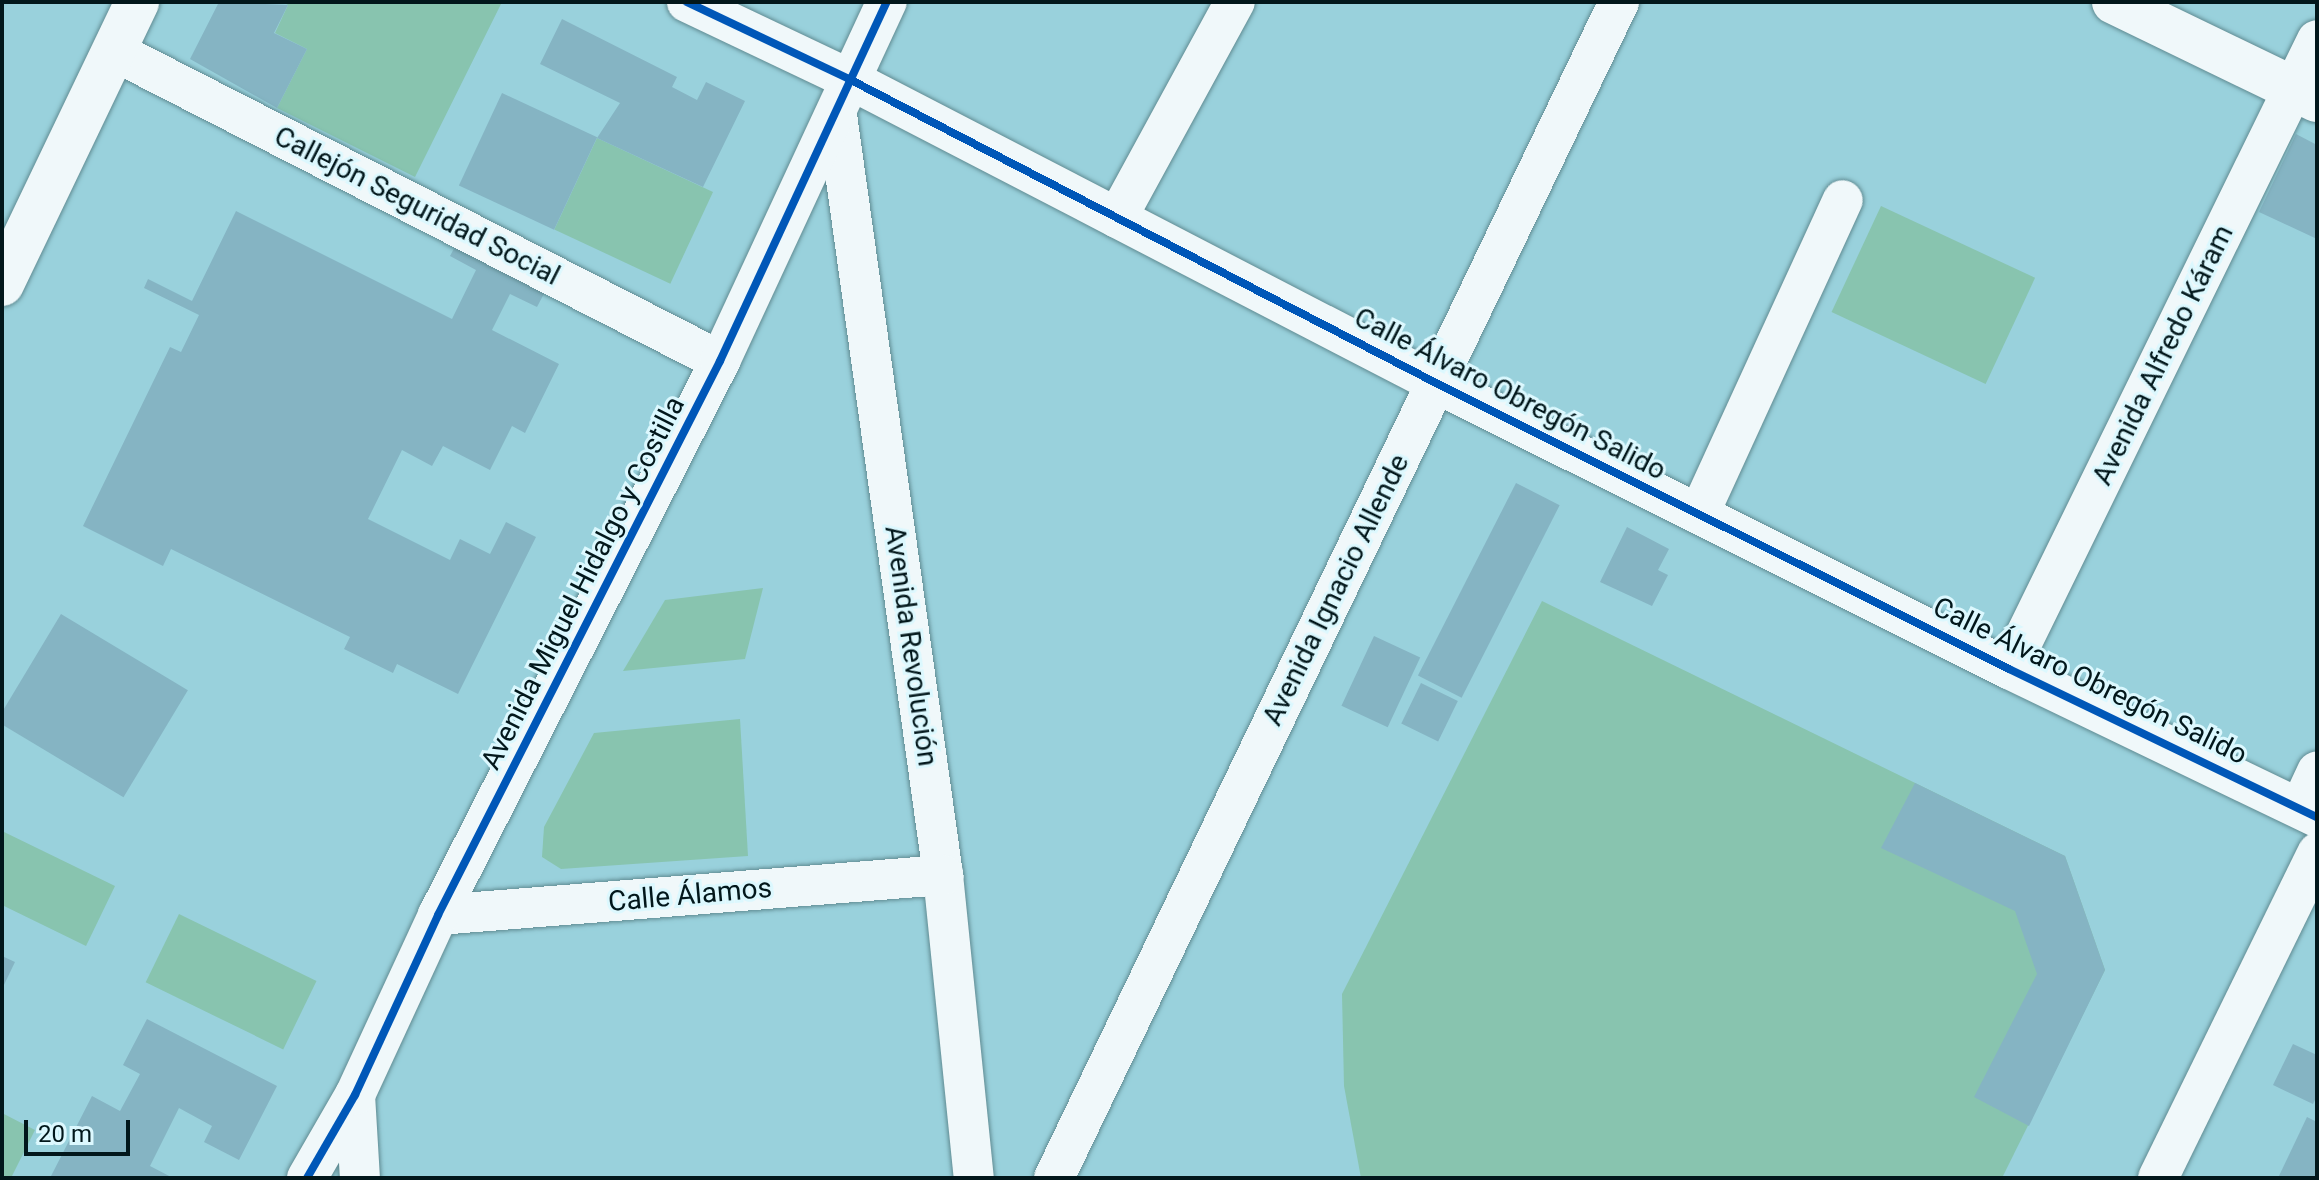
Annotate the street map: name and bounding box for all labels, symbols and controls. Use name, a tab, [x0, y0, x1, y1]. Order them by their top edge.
street label: Callejón Seguridad Social	[269, 119, 565, 293]
street label: Avenida Alfredo Káram	[2085, 219, 2241, 491]
street label: Calle Álvaro Obregón Salido	[1349, 301, 1671, 487]
street label: Avenida Miguel Hidalgo y Costilla	[474, 391, 692, 775]
street label: Avenida Ignacio Allende	[1256, 449, 1416, 731]
street label: Avenida Revolución	[877, 524, 945, 768]
street label: Calle Álvaro Obregón Salido	[1928, 590, 2252, 772]
street label: Calle Álamos	[607, 871, 773, 919]
scale bar	[28, 1104, 134, 1154]
text: 20 m	[38, 1120, 92, 1148]

